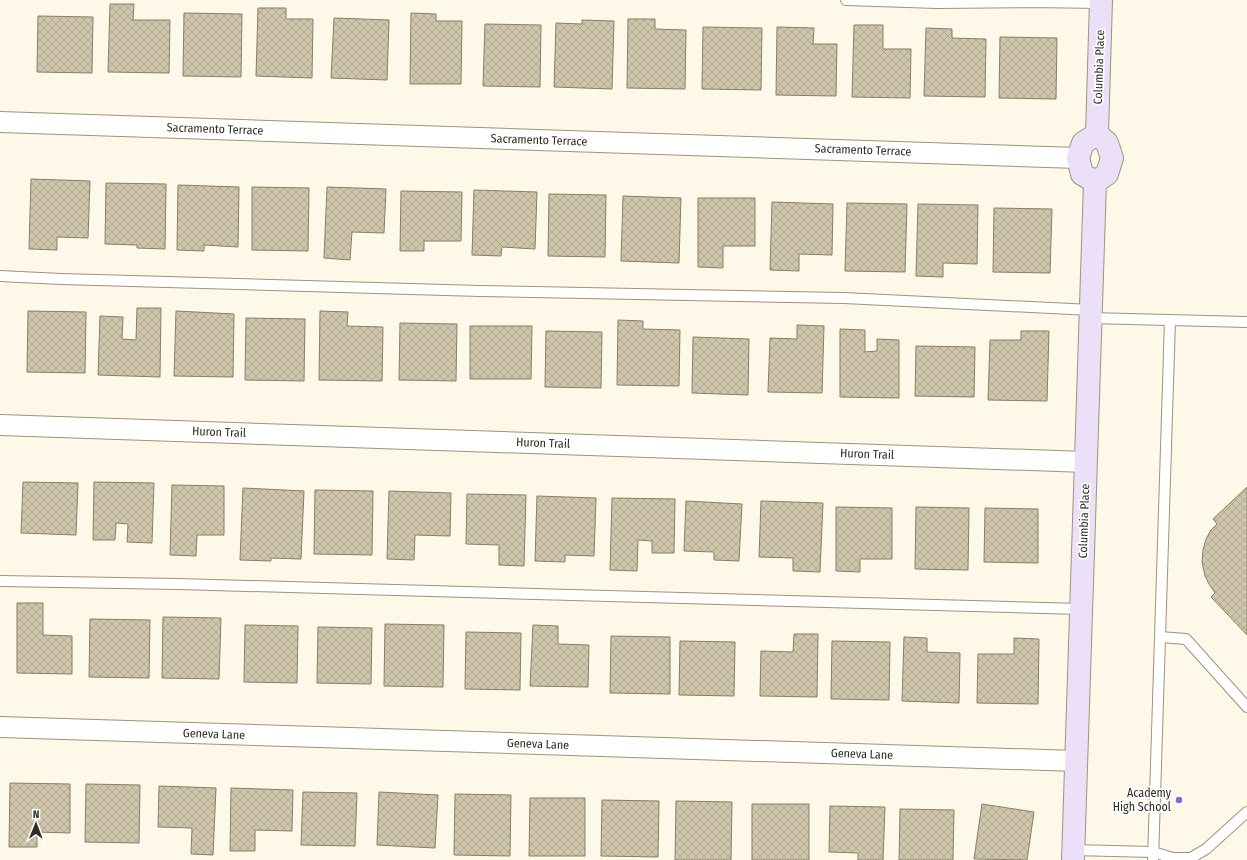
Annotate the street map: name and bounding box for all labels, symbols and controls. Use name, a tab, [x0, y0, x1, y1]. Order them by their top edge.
street label: Columbia Place	[1091, 29, 1107, 105]
street label: Sacramento Terrace	[166, 120, 264, 138]
street label: Sacramento Terrace	[490, 131, 588, 149]
street label: Sacramento Terrace	[814, 141, 912, 159]
street label: Huron Trail	[192, 424, 246, 440]
street label: Huron Trail	[516, 435, 570, 451]
street label: Huron Trail	[840, 446, 894, 462]
street label: Columbia Place	[1076, 483, 1092, 559]
street label: Geneva Lane	[183, 726, 245, 742]
street label: Geneva Lane	[507, 736, 569, 752]
street label: Geneva Lane	[831, 746, 893, 762]
place label: Academy High School	[1113, 786, 1172, 814]
marker: Academy High School	[1174, 795, 1184, 805]
north arrow	[16, 804, 56, 844]
text: N	[33, 808, 40, 821]

